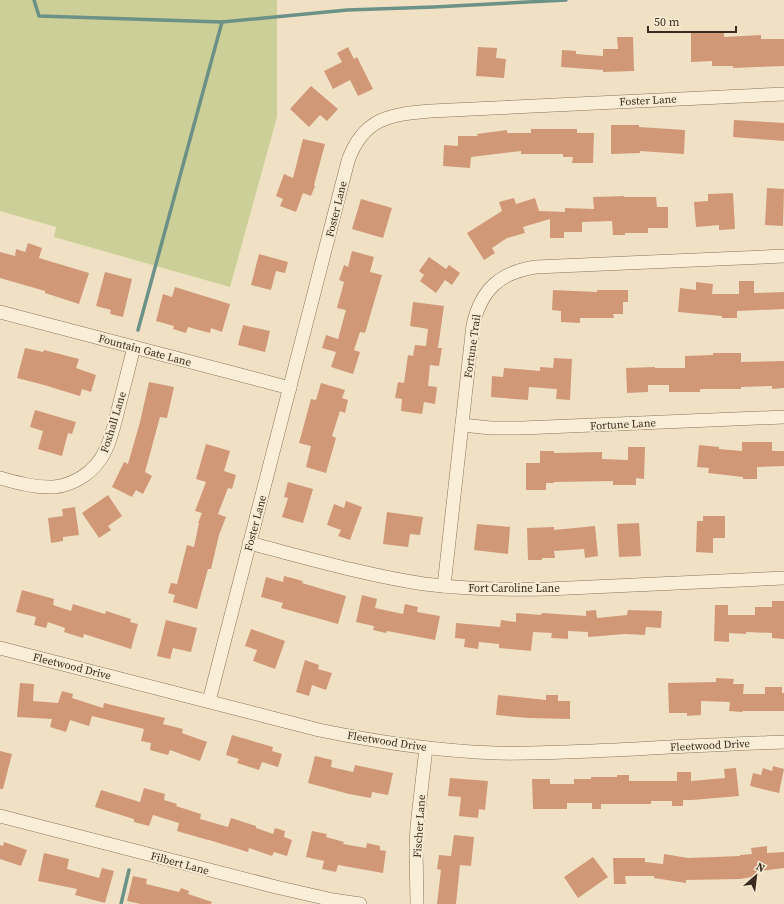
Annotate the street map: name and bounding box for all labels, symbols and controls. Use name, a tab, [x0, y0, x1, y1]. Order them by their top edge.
scale bar	[648, 8, 736, 34]
text: 50 m	[654, 14, 680, 30]
street label: Foster Lane	[619, 91, 678, 109]
street label: Foster Lane	[322, 179, 351, 239]
street label: Fortune Trail	[461, 313, 484, 379]
street label: Fountain Gate Lane	[97, 331, 193, 370]
street label: Foxhall Lane	[97, 389, 130, 455]
street label: Fortune Lane	[590, 415, 657, 434]
street label: Foster Lane	[241, 493, 270, 553]
street label: Fort Caroline Lane	[468, 581, 560, 596]
street label: Fleetwood Drive	[31, 650, 113, 684]
street label: Fleetwood Drive	[346, 728, 428, 755]
street label: Fleetwood Drive	[670, 736, 751, 755]
street label: Fischer Lane	[410, 794, 429, 858]
street label: Filbert Lane	[149, 848, 211, 879]
north arrow	[736, 856, 776, 896]
text: N	[753, 859, 768, 876]

